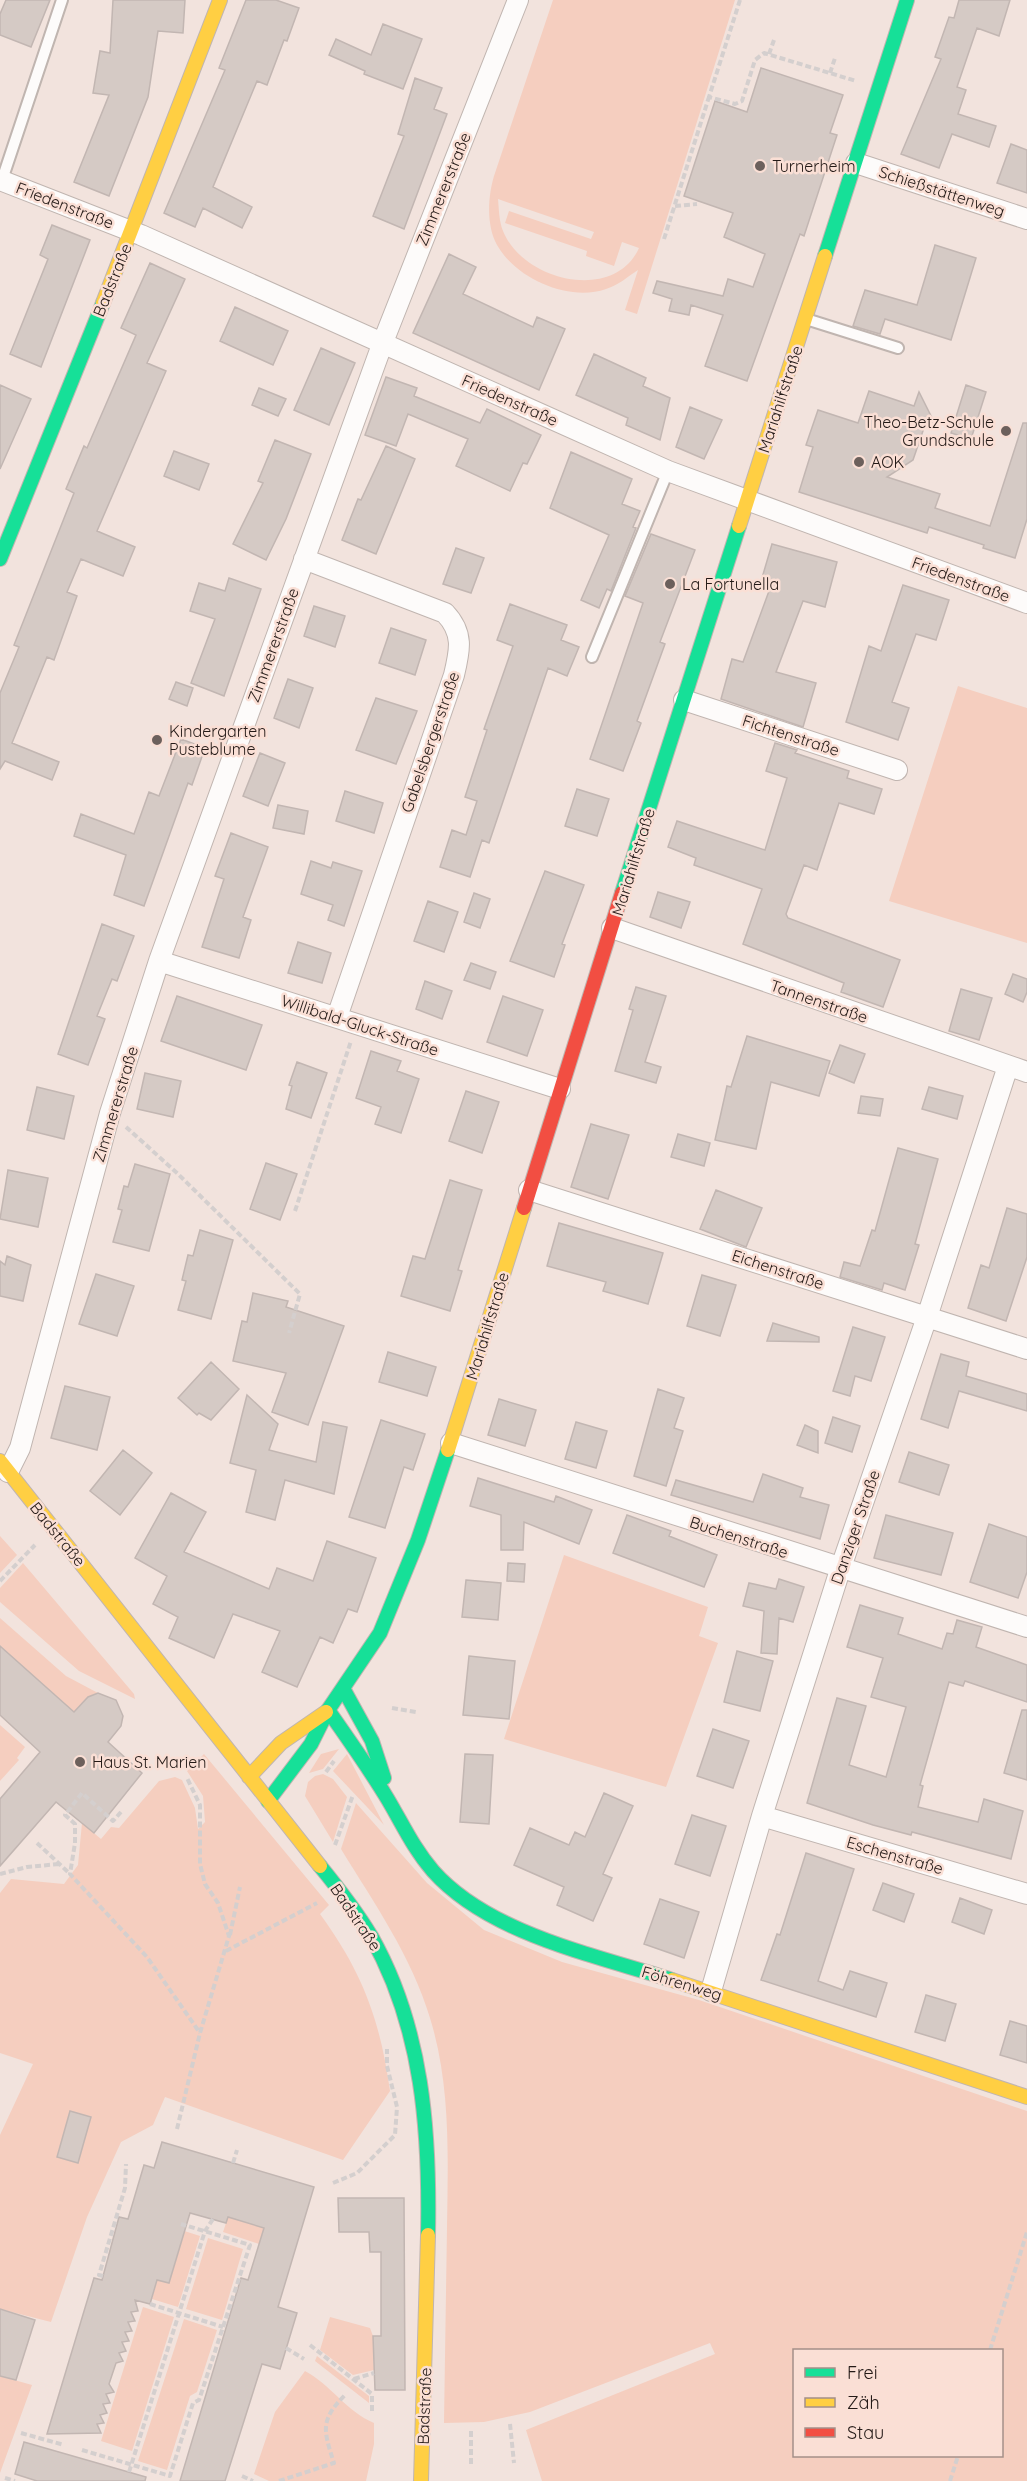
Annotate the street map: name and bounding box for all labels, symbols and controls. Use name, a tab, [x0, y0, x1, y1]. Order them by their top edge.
street label: Zimmererstraße	[411, 129, 475, 249]
place label: Turnerheim	[772, 156, 856, 176]
marker: Turnerheim	[753, 159, 767, 173]
street label: Schießstättenweg	[877, 161, 1007, 221]
street label: Friedenstraße	[13, 177, 117, 233]
street label: Badstraße	[88, 240, 136, 320]
street label: Mariahilfstraße	[753, 343, 807, 455]
street label: Friedenstraße	[459, 370, 561, 430]
place label: Theo-Betz-Schule Grundschule	[864, 412, 994, 450]
marker: Theo-Betz-Schule Grundschule	[999, 424, 1013, 438]
place label: AOK	[871, 452, 905, 472]
marker: AOK	[852, 455, 866, 469]
street label: Friedenstraße	[909, 552, 1013, 606]
place label: La Fortunella	[682, 574, 779, 594]
marker: La Fortunella	[663, 577, 677, 591]
street label: Zimmererstraße	[243, 585, 303, 705]
street label: Gabelsbergerstraße	[396, 669, 464, 815]
street label: Fichtenstraße	[740, 710, 842, 760]
place label: Kindergarten Pusteblume	[169, 721, 267, 759]
marker: Kindergarten Pusteblume	[150, 733, 164, 747]
street label: Mariahilfstraße	[607, 806, 659, 918]
street label: Tannenstraße	[768, 975, 870, 1027]
street label: Willibald-Gluck-Straße	[279, 990, 441, 1060]
street label: Zimmererstraße	[88, 1044, 142, 1164]
street label: Eichenstraße	[729, 1245, 827, 1293]
street label: Mariahilfstraße	[461, 1270, 513, 1382]
street label: Danziger Straße	[826, 1467, 884, 1587]
street label: Badstraße	[26, 1498, 90, 1570]
street label: Buchenstraße	[687, 1512, 791, 1562]
place label: Haus St. Marien	[92, 1752, 207, 1772]
marker: Haus St. Marien	[73, 1755, 87, 1769]
street label: Eschenstraße	[844, 1832, 946, 1878]
street label: Badstraße	[326, 1879, 386, 1955]
street label: Föhrenweg	[639, 1961, 725, 2005]
legend	[793, 2349, 1003, 2457]
text: Frei	[847, 2361, 878, 2384]
street label: Badstraße	[413, 2367, 435, 2445]
text: Zäh	[847, 2391, 880, 2414]
text: Stau	[847, 2421, 884, 2444]

